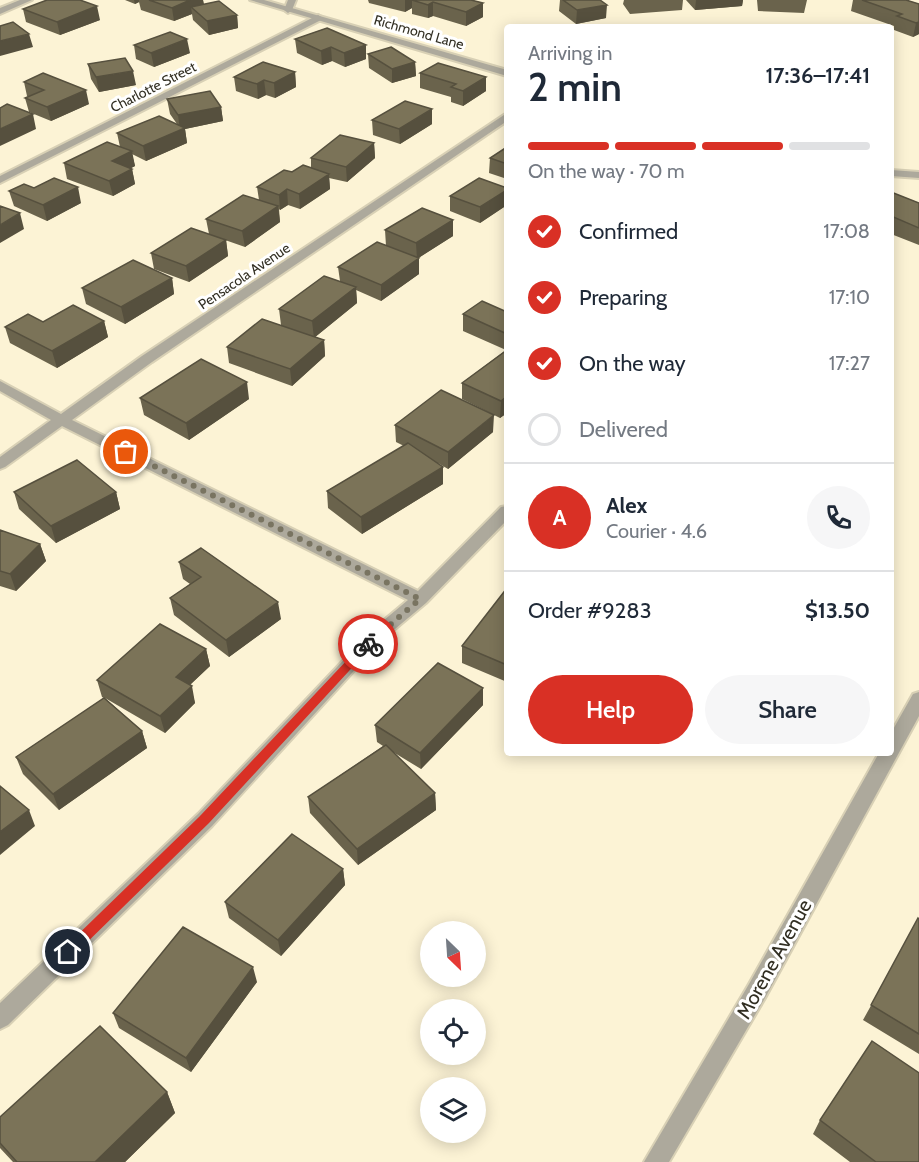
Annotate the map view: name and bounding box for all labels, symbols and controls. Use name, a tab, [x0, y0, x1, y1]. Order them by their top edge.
street label: Richmond Lane	[372, 11, 466, 53]
text: Arriving in	[528, 41, 612, 65]
street label: Charlotte Street	[107, 58, 199, 116]
text: 17:36–17:41	[766, 62, 870, 89]
text: 2 min	[528, 63, 622, 111]
text: On the way · 70 m	[528, 159, 685, 183]
icon: check	[528, 215, 561, 248]
text: Confirmed	[579, 218, 678, 245]
text: 17:08	[823, 219, 870, 243]
street label: Pensacola Avenue	[195, 239, 293, 313]
icon: check	[528, 281, 561, 314]
text: Preparing	[579, 284, 667, 311]
text: 17:10	[829, 285, 870, 309]
icon: check	[528, 347, 561, 380]
text: On the way	[579, 350, 686, 377]
text: 17:27	[829, 351, 870, 375]
text: Delivered	[579, 416, 668, 443]
pin	[100, 426, 151, 477]
icon: bag	[109, 435, 142, 468]
button: phone	[807, 486, 870, 549]
text: Alex	[606, 492, 647, 519]
text: A	[553, 504, 566, 531]
text: Courier · 4.6	[606, 519, 707, 543]
text: Order #9283	[528, 597, 652, 624]
text: $13.50	[805, 597, 870, 624]
courier	[338, 614, 398, 674]
icon: bike	[352, 628, 385, 661]
button: Help	[528, 675, 693, 744]
button: Share	[705, 675, 870, 744]
street label: Morene Avenue	[731, 895, 817, 1023]
north arrow	[420, 921, 486, 987]
map controls	[420, 921, 486, 1143]
pin	[42, 926, 93, 977]
icon: home	[51, 935, 84, 968]
button: locate	[420, 999, 486, 1065]
button: layers	[420, 1077, 486, 1143]

